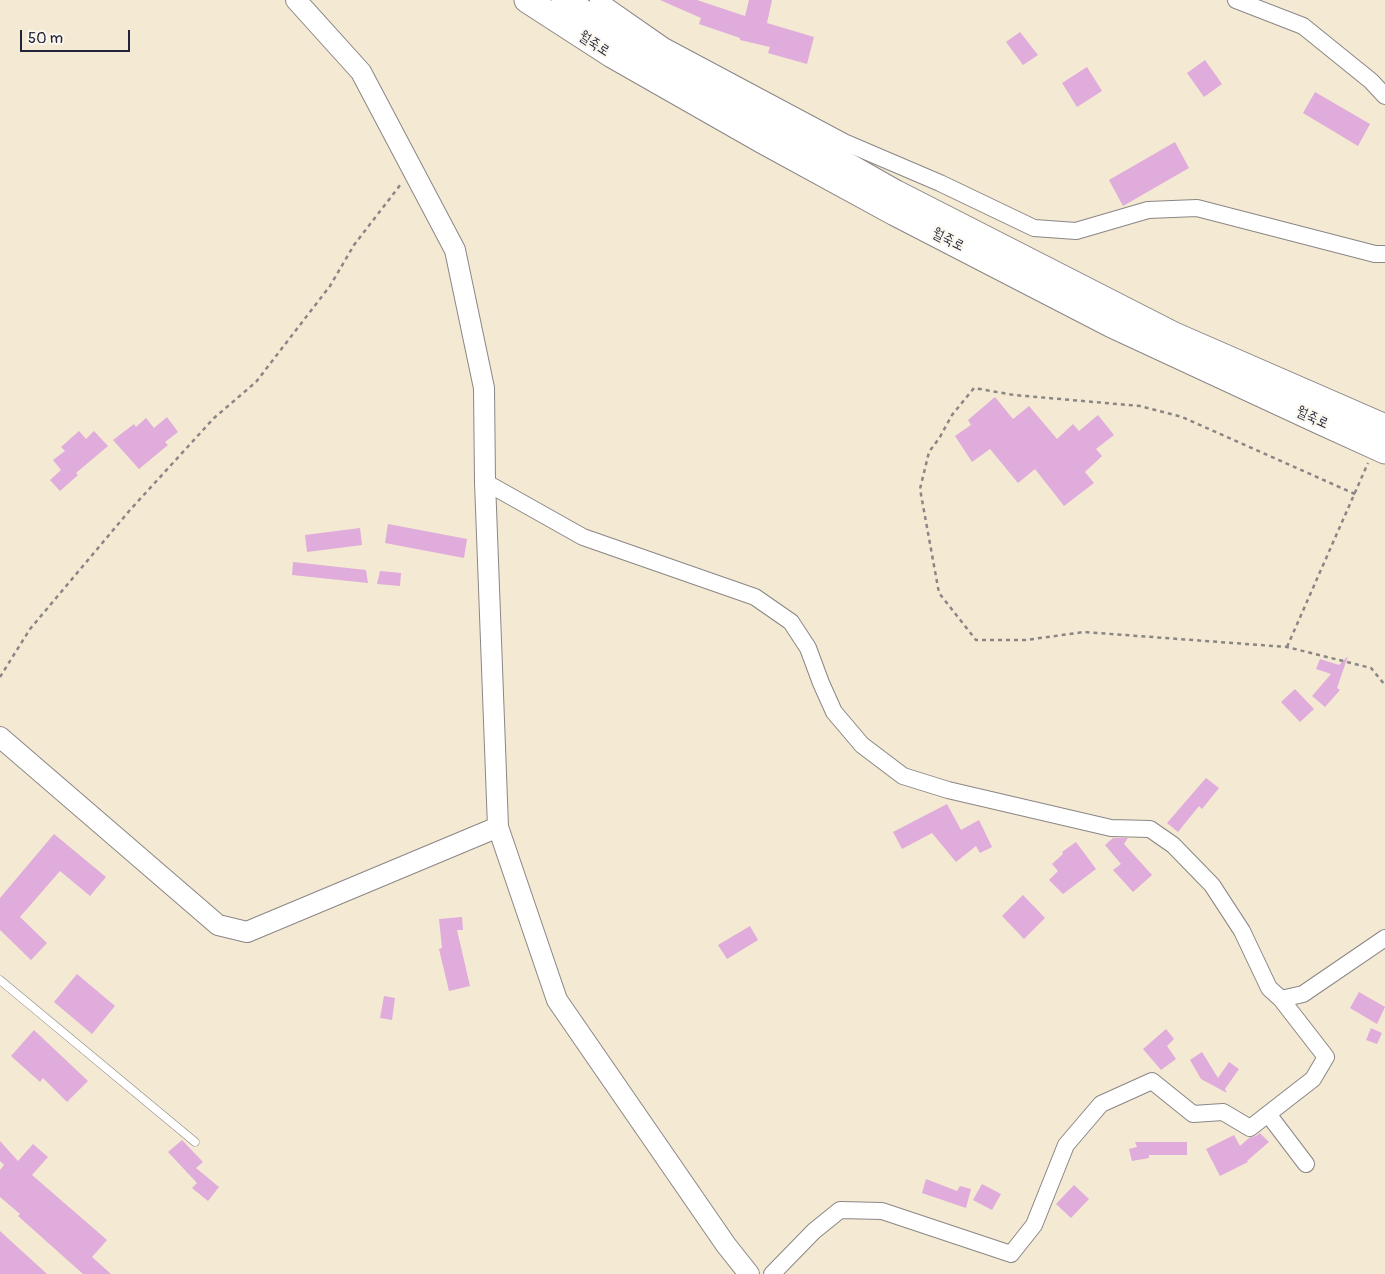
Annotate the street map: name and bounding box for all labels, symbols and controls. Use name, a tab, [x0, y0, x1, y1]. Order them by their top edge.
scale bar	[22, 20, 132, 52]
street label: 월죽로	[575, 28, 613, 60]
text: 50 m	[28, 29, 63, 48]
street label: 월죽로	[929, 225, 967, 255]
street label: 월죽로	[1293, 403, 1331, 433]

